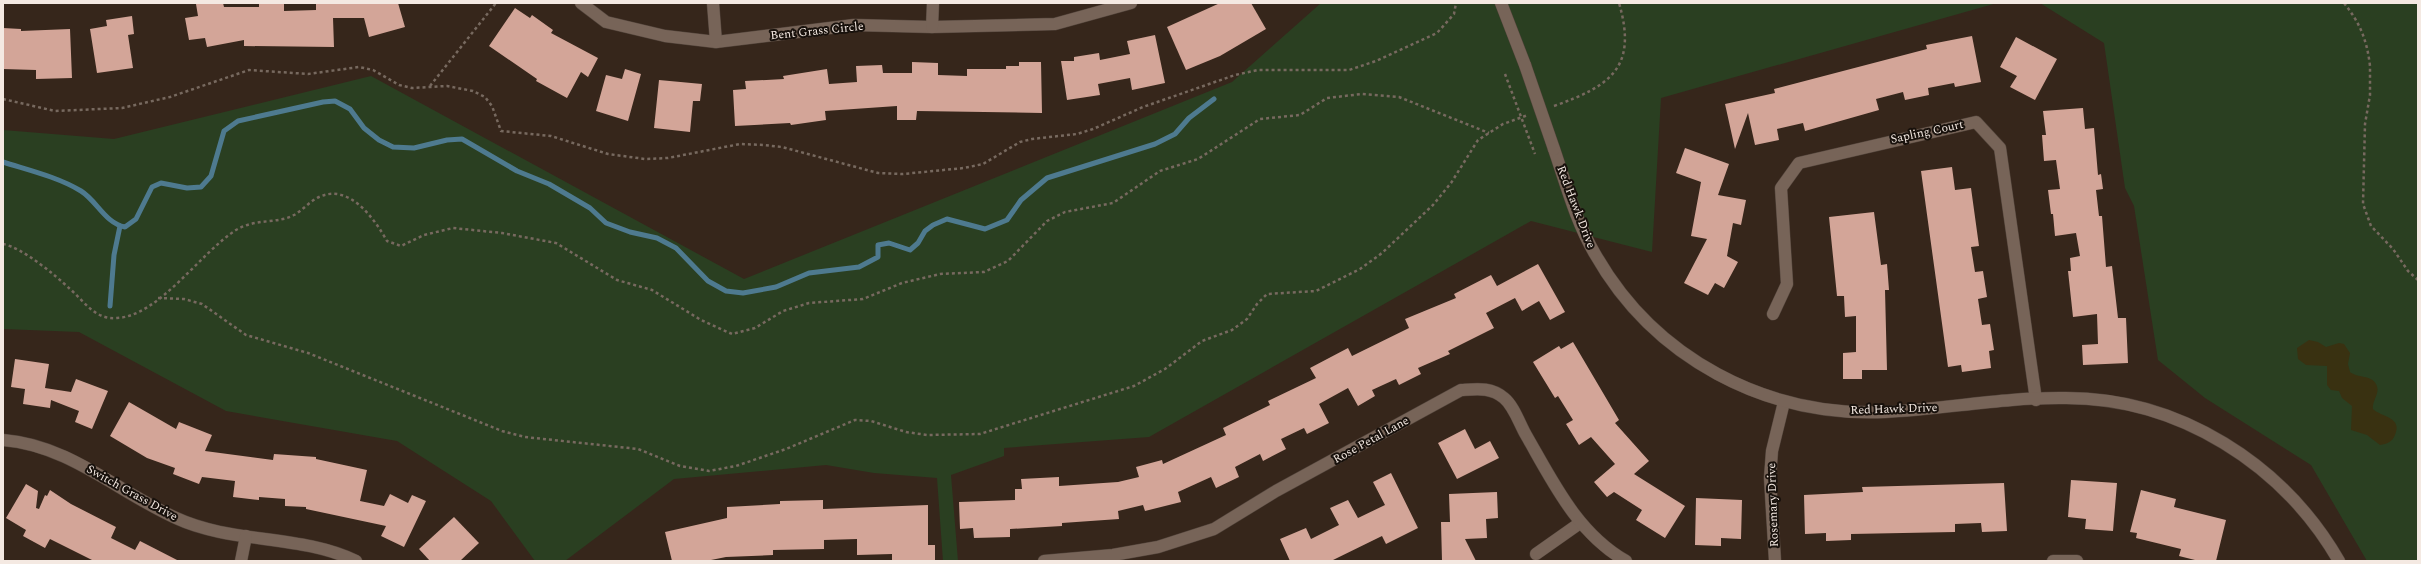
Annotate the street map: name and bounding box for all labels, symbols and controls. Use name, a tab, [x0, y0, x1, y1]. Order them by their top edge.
street label: Bent Grass Circle	[769, 17, 865, 45]
street label: Sapling Court	[1889, 115, 1965, 149]
street label: Red Hawk Drive	[1552, 163, 1601, 251]
street label: Red Hawk Drive	[1850, 398, 1938, 420]
street label: Rose Petal Lane	[1329, 411, 1413, 469]
street label: Switch Grass Drive	[83, 460, 181, 526]
street label: Rosemary Drive	[1762, 462, 1784, 548]

